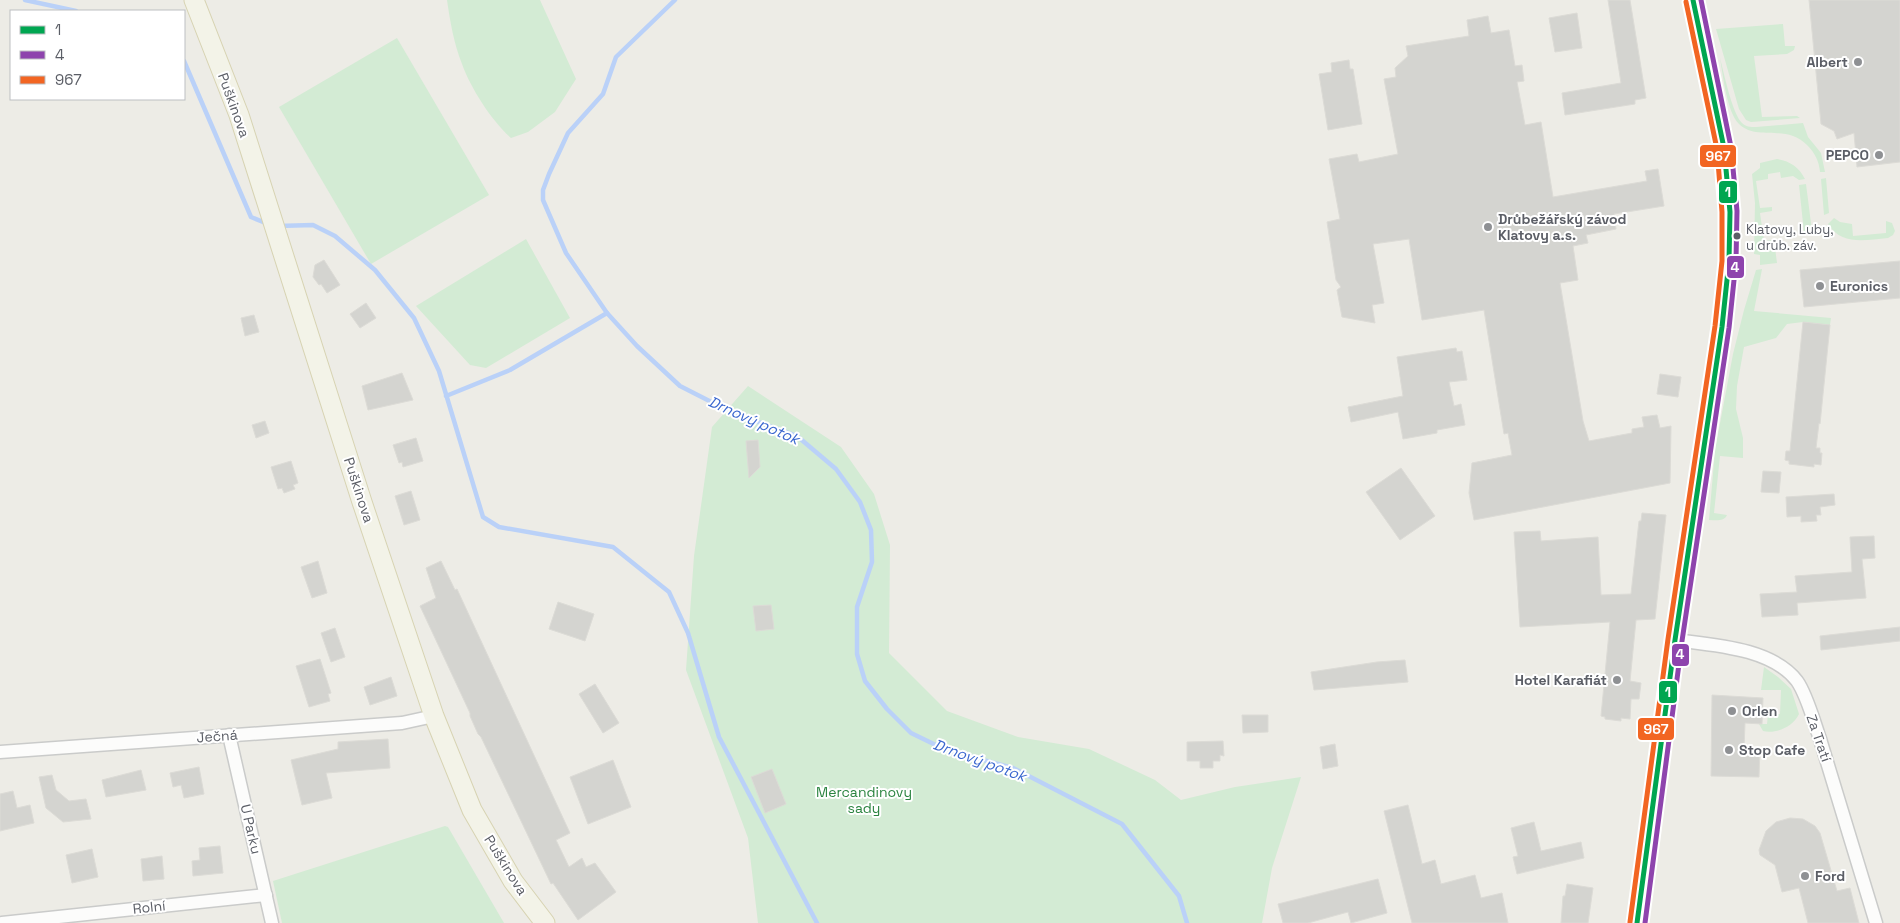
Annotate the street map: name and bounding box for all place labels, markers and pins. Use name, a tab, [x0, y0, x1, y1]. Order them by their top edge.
place label: Albert	[1806, 53, 1848, 71]
marker: Albert	[1852, 56, 1864, 68]
place label: PEPCO	[1826, 146, 1869, 164]
marker: PEPCO	[1873, 149, 1885, 161]
place label: Drůbežářský závod Klatovy a.s.	[1498, 210, 1626, 244]
marker: Drůbežářský závod Klatovy a.s.	[1482, 221, 1494, 233]
place label: Klatovy, Luby, u drůb. záv.	[1746, 221, 1833, 254]
marker: Klatovy, Luby, u drůb. záv.	[1732, 231, 1742, 241]
place label: Euronics	[1830, 277, 1888, 295]
marker: Euronics	[1814, 280, 1826, 292]
place label: Hotel Karafiát	[1515, 671, 1607, 689]
marker: Hotel Karafiát	[1611, 674, 1623, 686]
place label: Orlen	[1742, 702, 1777, 720]
marker: Orlen	[1726, 705, 1738, 717]
place label: Stop Cafe	[1739, 741, 1805, 759]
marker: Stop Cafe	[1723, 744, 1735, 756]
place label: Ford	[1815, 867, 1845, 885]
marker: Ford	[1799, 870, 1811, 882]

